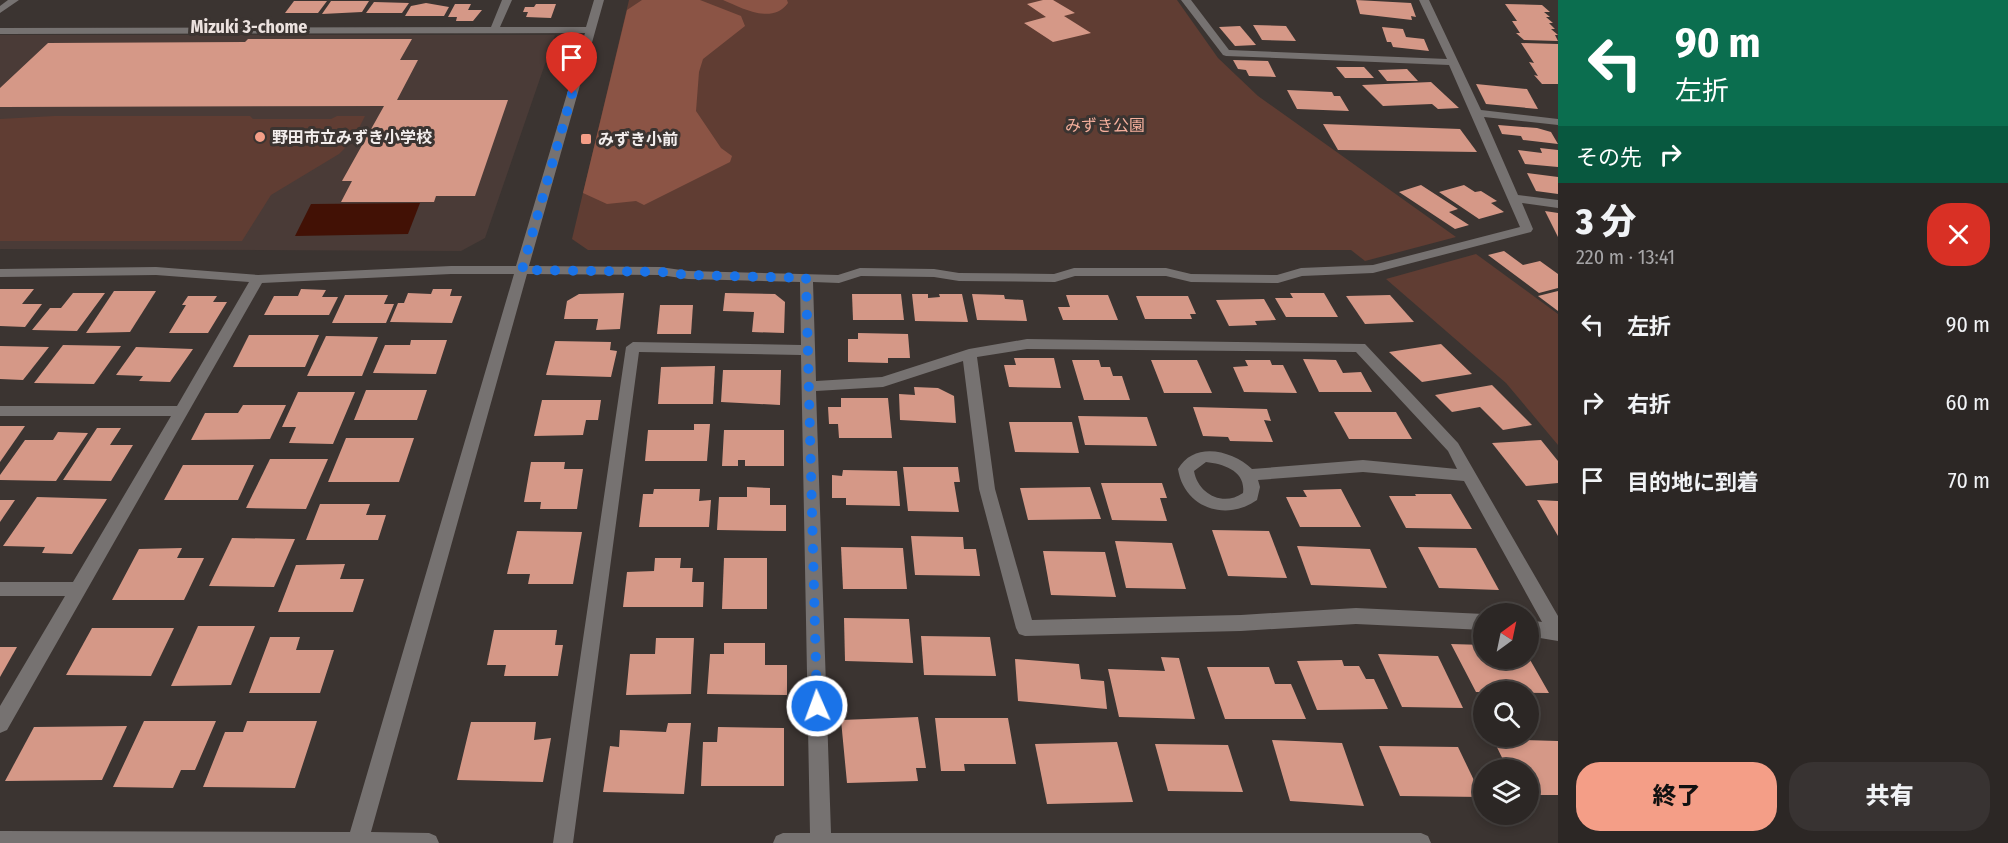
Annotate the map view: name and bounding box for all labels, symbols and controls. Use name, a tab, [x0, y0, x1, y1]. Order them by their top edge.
district label: Mizuki 3-chome	[191, 16, 307, 38]
text: 90 m	[1675, 18, 1760, 68]
icon: left	[1576, 24, 1654, 102]
pin	[546, 32, 597, 94]
icon: arrive	[555, 41, 588, 74]
text: 左折	[1675, 75, 1729, 107]
park label: みずき公園	[1065, 116, 1145, 135]
place label: 野田市立みずき小学校	[272, 128, 432, 147]
marker: 野田市立みずき小学校	[253, 130, 267, 144]
place label: みずき小前	[598, 130, 678, 149]
marker: みずき小前	[579, 132, 593, 146]
icon: right	[1654, 138, 1687, 171]
text: その先	[1576, 144, 1642, 171]
text: 3 分	[1576, 200, 1636, 244]
button: close	[1927, 203, 1990, 266]
text: 220 m · 13:41	[1576, 245, 1675, 269]
icon: left	[1576, 308, 1609, 341]
text: 90 m	[1946, 311, 1990, 338]
text: 左折	[1627, 313, 1671, 340]
icon: right	[1576, 386, 1609, 419]
text: 60 m	[1946, 389, 1990, 416]
text: 右折	[1627, 391, 1671, 418]
icon: arrive	[1576, 464, 1609, 497]
text: 70 m	[1948, 467, 1990, 494]
text: 目的地に到着	[1627, 469, 1759, 496]
north arrow	[1473, 603, 1539, 669]
map controls	[1473, 603, 1539, 825]
position arrow	[785, 674, 849, 738]
button: search	[1473, 681, 1539, 747]
button: layers	[1473, 759, 1539, 825]
button: 終了	[1576, 762, 1777, 831]
button: 共有	[1789, 762, 1990, 831]

